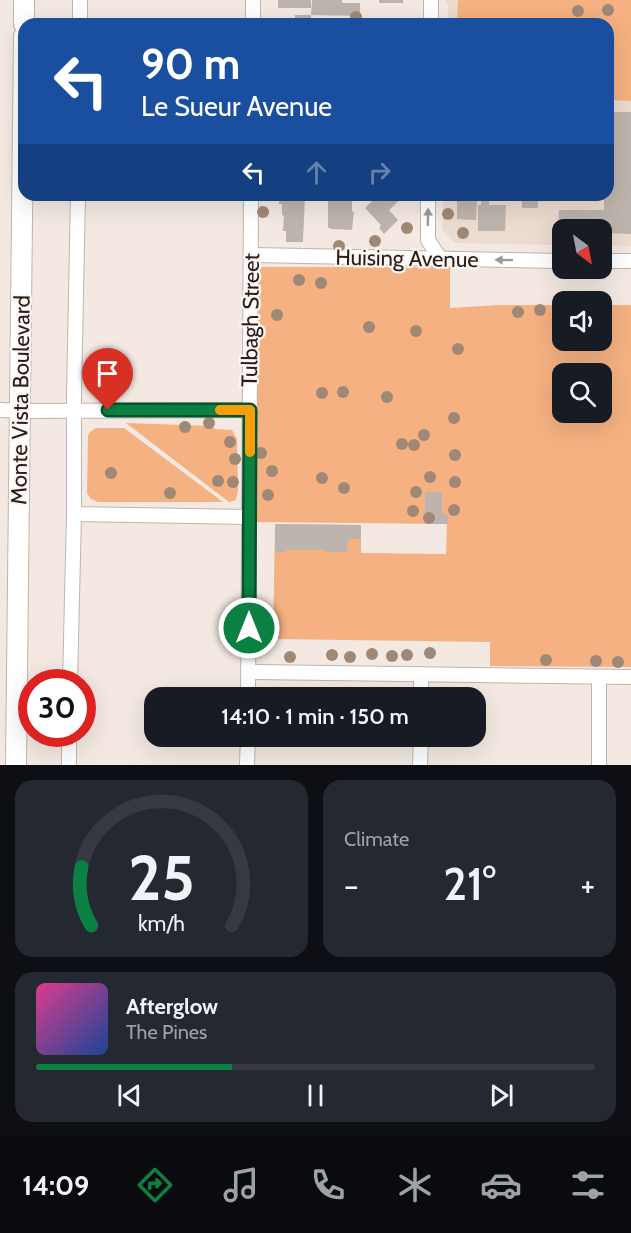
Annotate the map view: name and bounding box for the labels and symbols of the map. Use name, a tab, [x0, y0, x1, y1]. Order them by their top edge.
one-way arrow	[423, 208, 433, 227]
north arrow	[552, 219, 612, 279]
street label: Huising Avenue	[335, 244, 479, 273]
street label: Tulbagh Street	[236, 252, 265, 387]
one-way arrow	[495, 255, 514, 265]
street label: Monte Vista Boulevard	[5, 295, 36, 505]
pin	[82, 348, 133, 410]
position arrow	[217, 596, 281, 660]
speed limit sign: 30	[18, 669, 96, 747]

